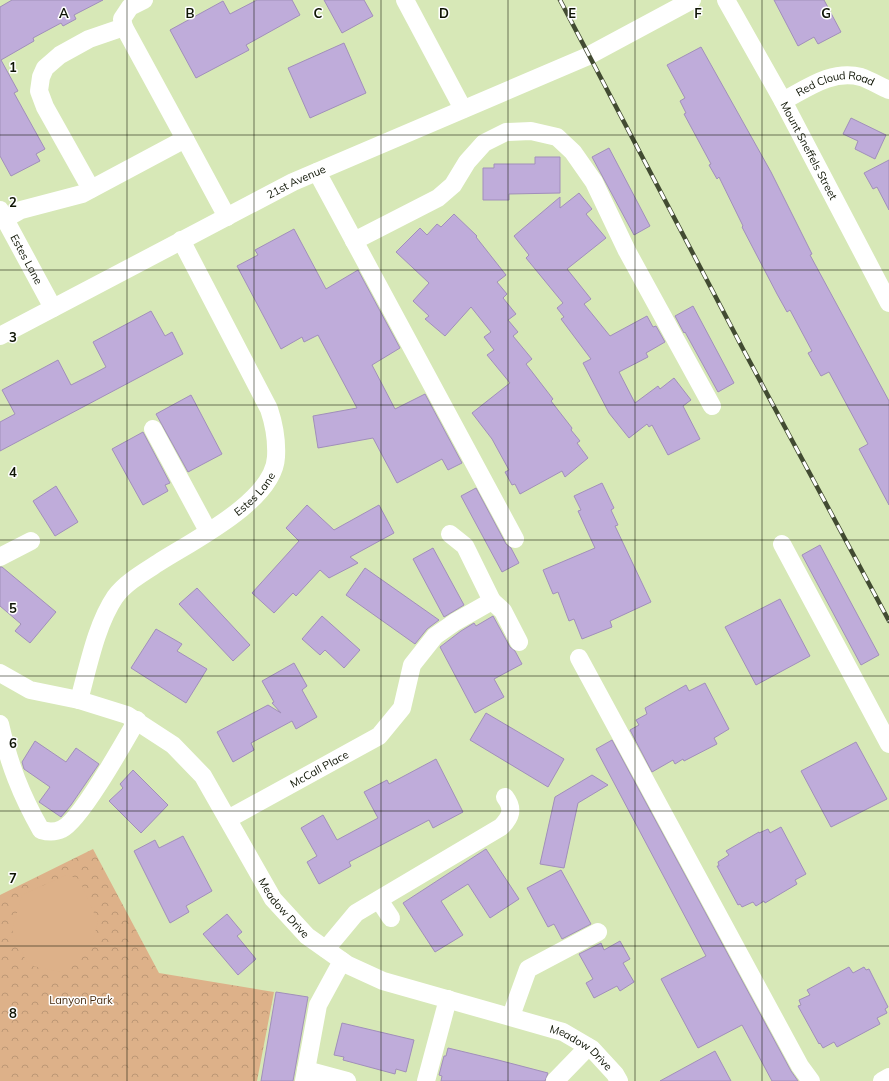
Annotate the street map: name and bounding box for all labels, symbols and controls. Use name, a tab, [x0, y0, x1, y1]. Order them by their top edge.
text: A	[59, 5, 69, 21]
text: B	[186, 5, 195, 21]
text: C	[314, 5, 323, 21]
text: D	[439, 5, 449, 21]
text: E	[568, 5, 576, 21]
text: F	[694, 5, 702, 21]
text: G	[821, 5, 831, 21]
text: 1	[9, 59, 17, 75]
street label: Red Cloud Road	[793, 68, 877, 99]
street label: Mount Sneffels Street	[777, 99, 841, 202]
street label: 21st Avenue	[264, 162, 328, 202]
text: 2	[9, 194, 17, 210]
street label: Estes Lane	[7, 232, 46, 287]
text: 3	[9, 329, 17, 345]
text: 4	[9, 464, 17, 480]
street label: Estes Lane	[231, 470, 278, 519]
text: 5	[9, 600, 17, 616]
text: 6	[9, 735, 17, 751]
street label: McCall Place	[287, 747, 351, 791]
text: 7	[9, 870, 17, 886]
street label: Meadow Drive	[255, 875, 312, 941]
park label: Lanyon Park	[49, 993, 113, 1007]
text: 8	[9, 1005, 17, 1021]
street label: Meadow Drive	[548, 1022, 615, 1074]

